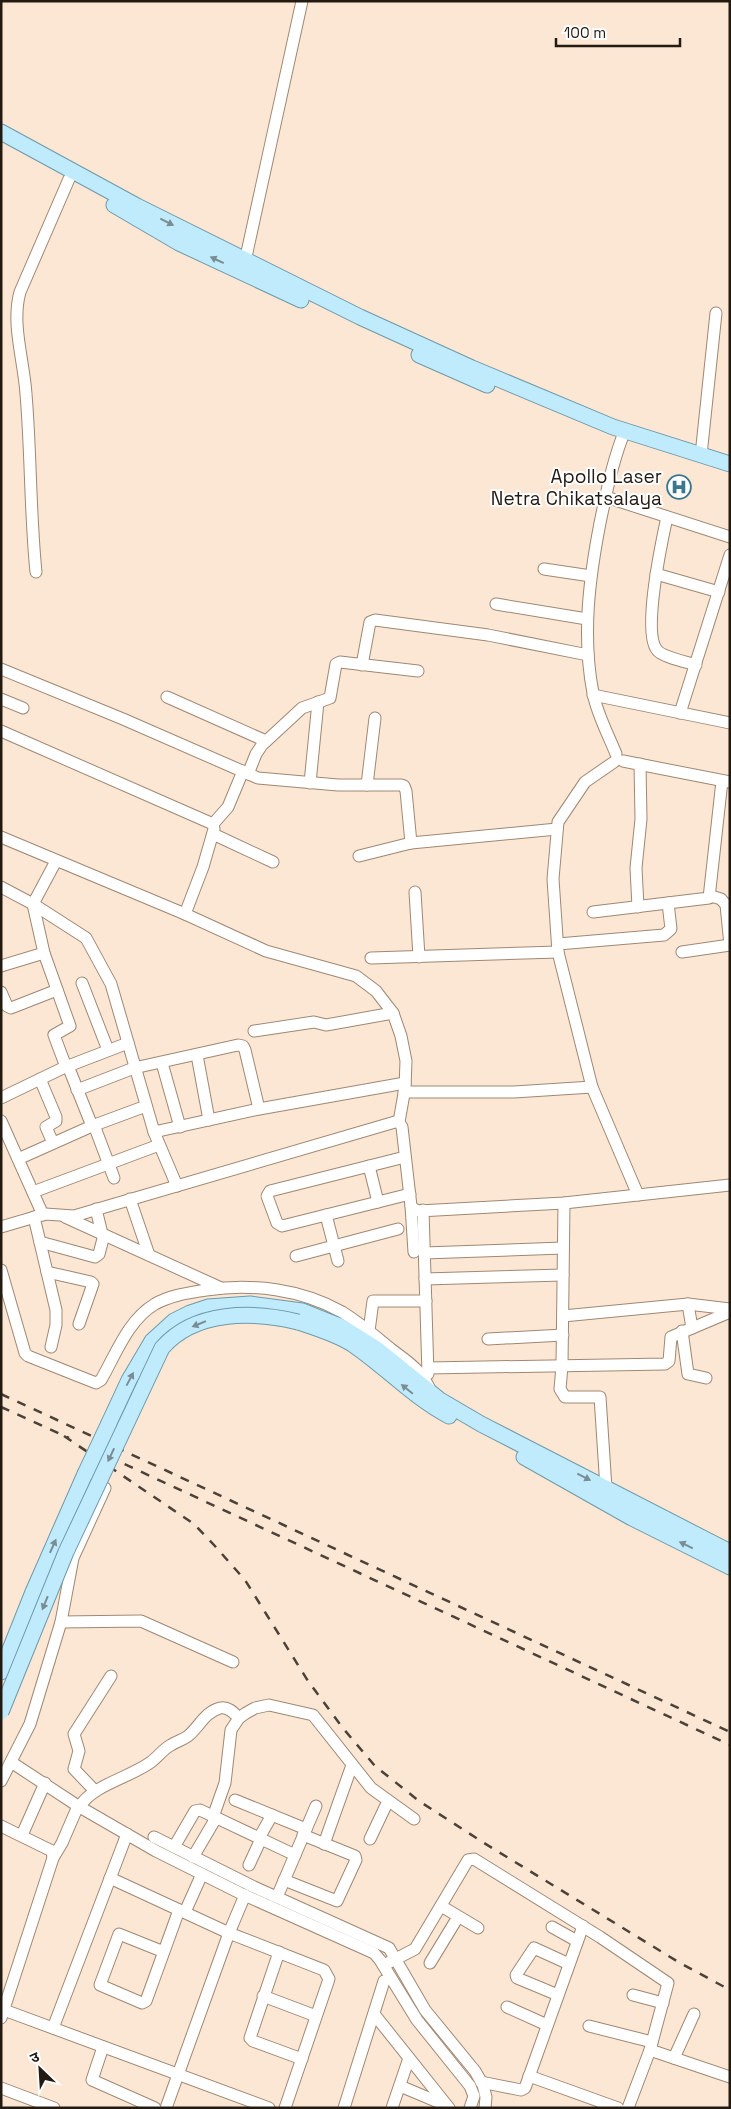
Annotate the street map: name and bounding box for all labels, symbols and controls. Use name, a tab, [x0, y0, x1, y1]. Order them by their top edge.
scale bar	[556, 15, 680, 47]
text: 100 m	[564, 23, 606, 42]
one-way arrow	[160, 218, 174, 226]
one-way arrow	[210, 256, 224, 264]
place label: Apollo Laser Netra Chikatsalaya	[491, 464, 662, 511]
hospital icon: Apollo Laser Netra Chikatsalaya	[666, 474, 692, 500]
one-way arrow	[192, 1320, 206, 1328]
one-way arrow	[126, 1372, 134, 1387]
one-way arrow	[401, 1383, 414, 1394]
one-way arrow	[107, 1447, 116, 1462]
one-way arrow	[576, 1473, 591, 1481]
one-way arrow	[49, 1539, 57, 1553]
one-way arrow	[679, 1540, 694, 1549]
one-way arrow	[41, 1596, 49, 1611]
north arrow	[15, 2044, 65, 2094]
text: उ	[27, 2047, 43, 2067]

